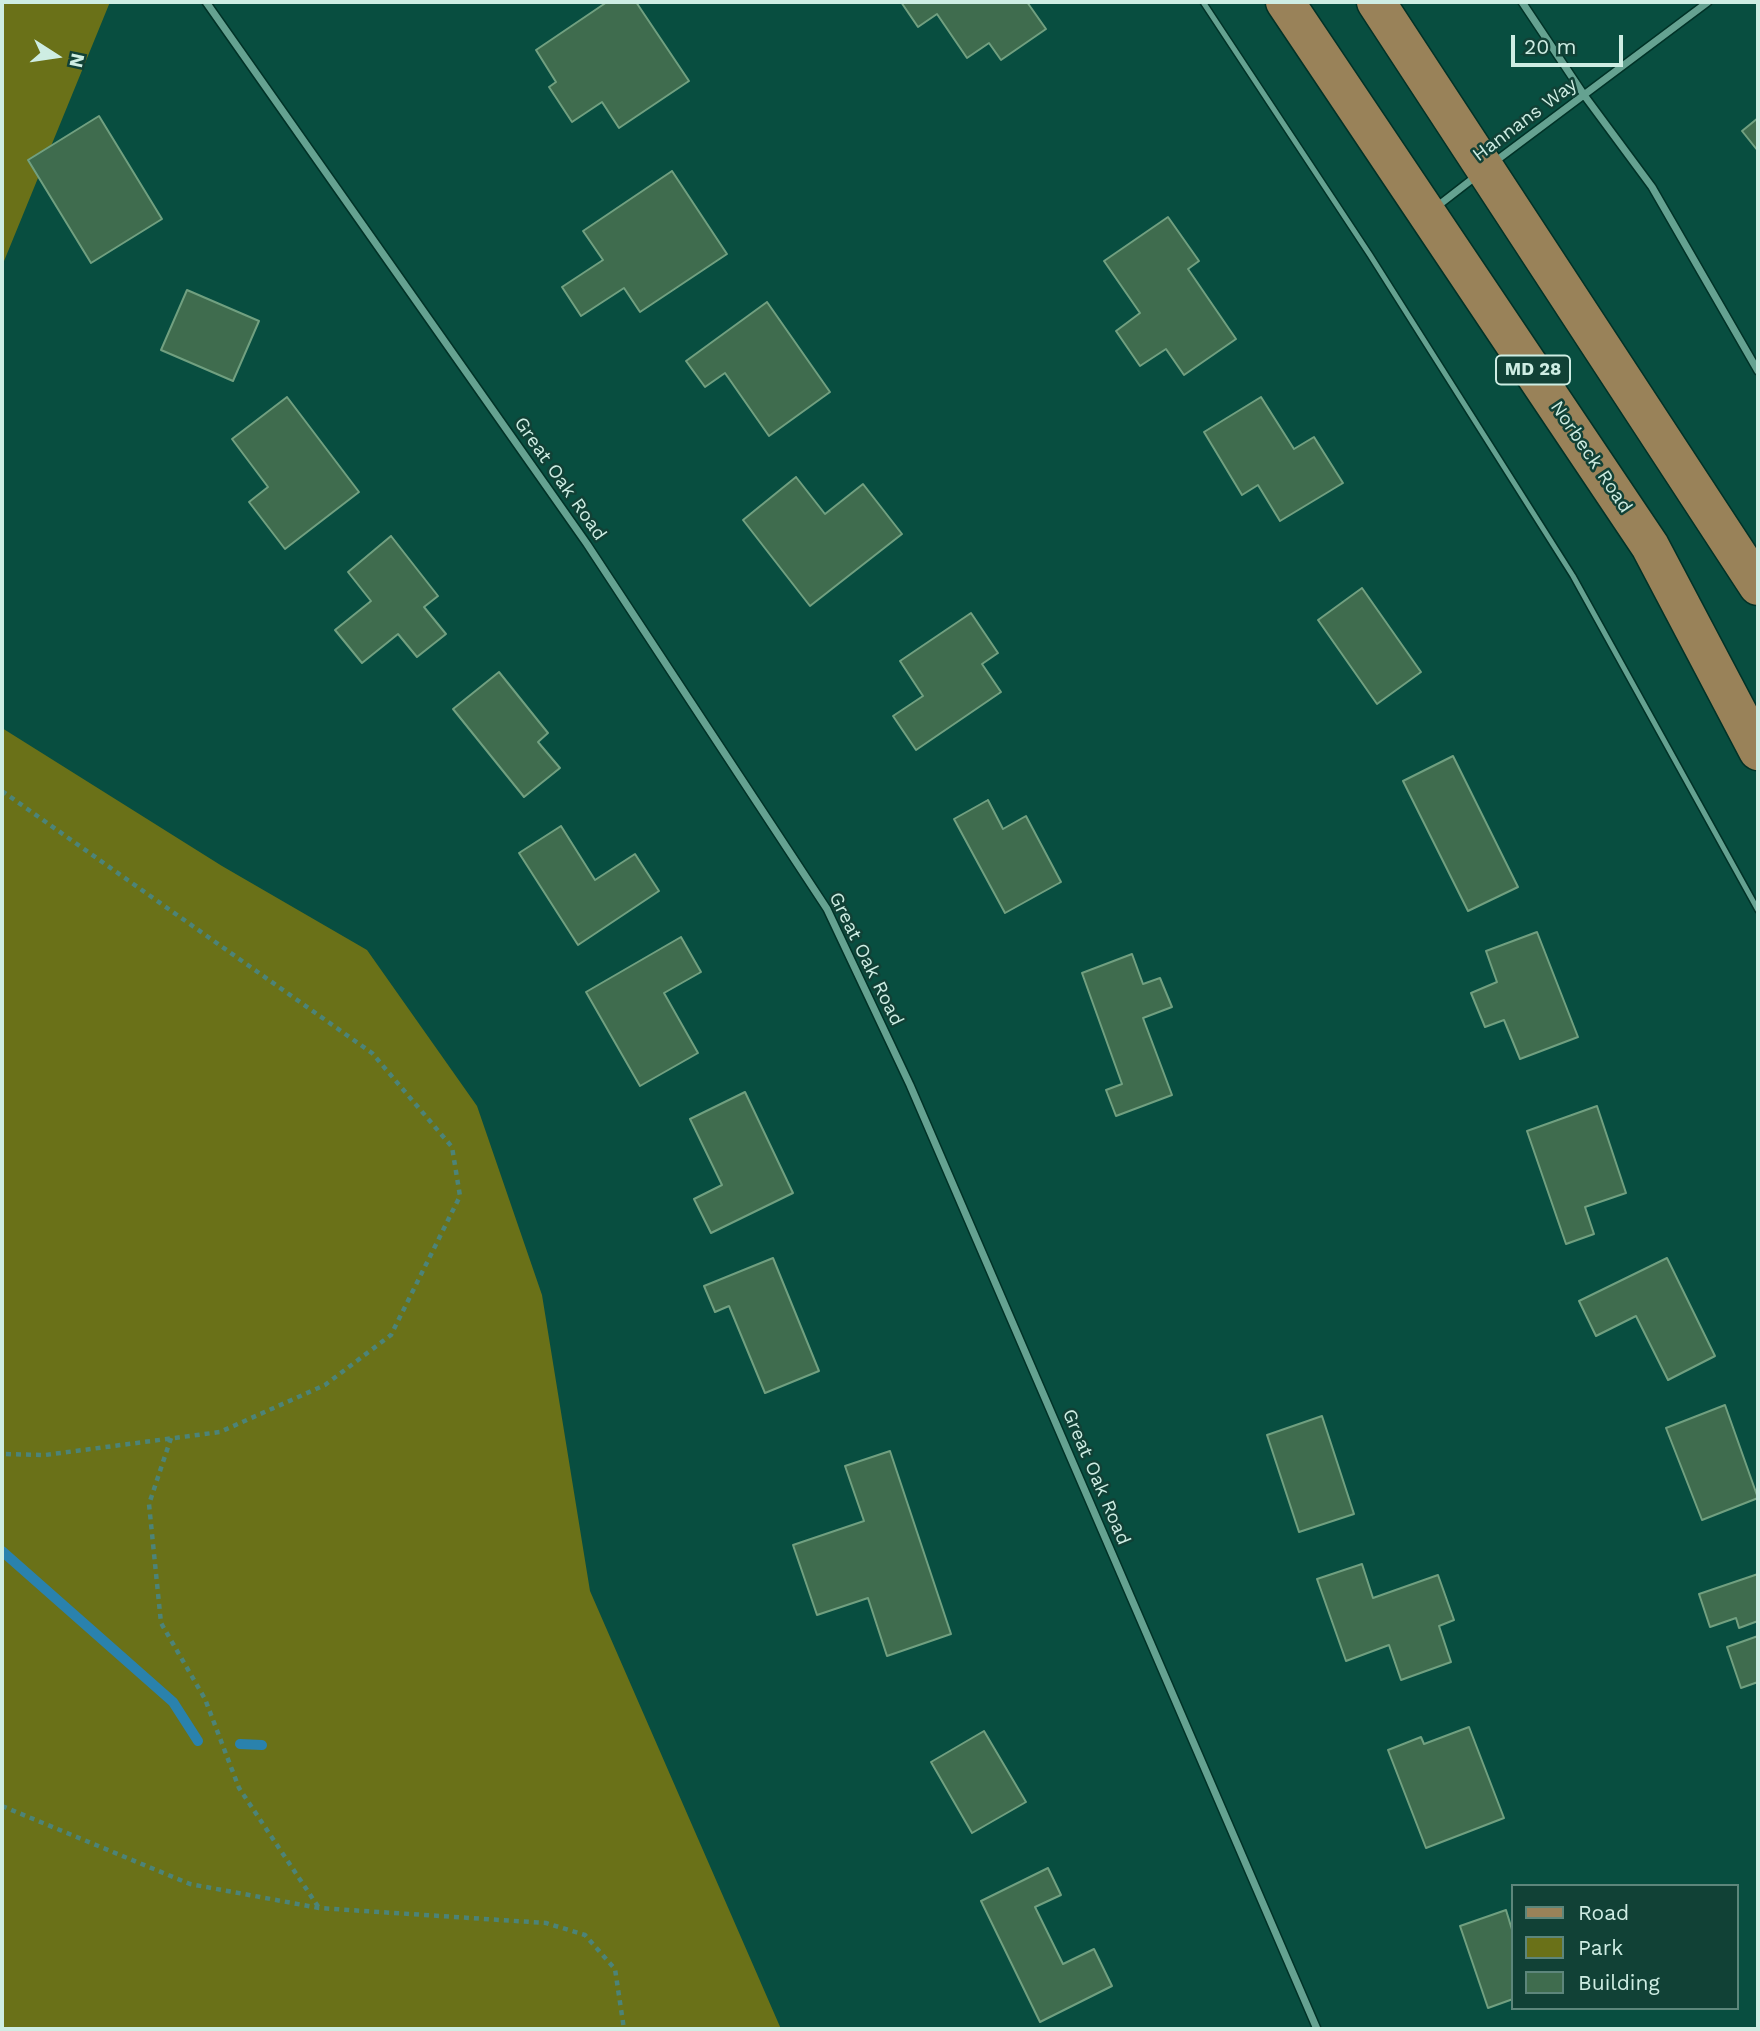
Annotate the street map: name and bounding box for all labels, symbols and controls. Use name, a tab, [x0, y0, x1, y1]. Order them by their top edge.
north arrow	[21, 21, 91, 91]
scale bar	[1515, 21, 1627, 65]
text: 20 m	[1524, 34, 1576, 59]
text: N	[64, 51, 90, 70]
street label: Hannans Way	[1468, 73, 1582, 167]
road number: MD 28	[1496, 356, 1570, 384]
street label: Norbeck Road	[1545, 397, 1637, 517]
street label: Great Oak Road	[509, 413, 611, 545]
street label: Great Oak Road	[824, 889, 908, 1029]
street label: Great Oak Road	[1057, 1406, 1135, 1548]
legend	[1512, 1884, 1739, 2010]
text: Road	[1578, 1900, 1629, 1925]
text: Park	[1578, 1935, 1623, 1960]
text: Building	[1578, 1970, 1660, 1995]

